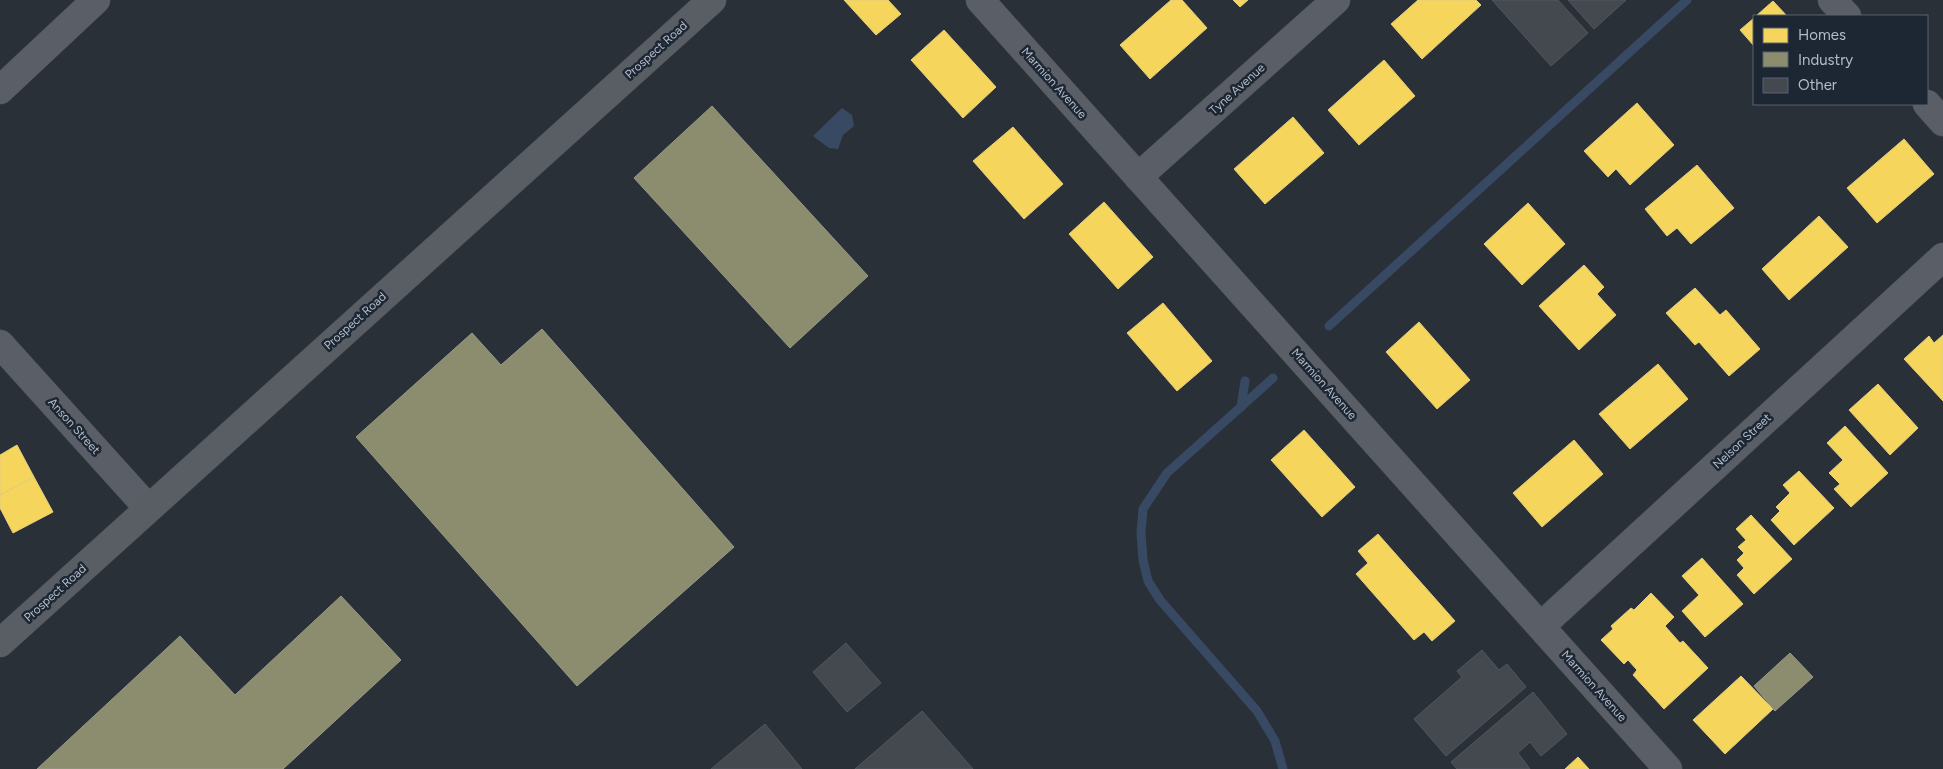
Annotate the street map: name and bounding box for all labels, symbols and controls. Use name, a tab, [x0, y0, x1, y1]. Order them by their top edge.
legend	[1753, 15, 1928, 105]
street label: Prospect Road	[622, 18, 690, 82]
text: Homes	[1798, 26, 1846, 44]
street label: Marmion Avenue	[1019, 45, 1090, 122]
text: Industry	[1798, 51, 1853, 69]
street label: Tyne Avenue	[1206, 60, 1268, 117]
text: Other	[1798, 76, 1837, 94]
street label: Prospect Road	[321, 289, 389, 353]
street label: Marmion Avenue	[1289, 346, 1360, 423]
street label: Anson Street	[45, 395, 103, 457]
street label: Nelson Street	[1710, 410, 1774, 471]
street label: Prospect Road	[21, 561, 89, 625]
street label: Marmion Avenue	[1559, 648, 1630, 725]

